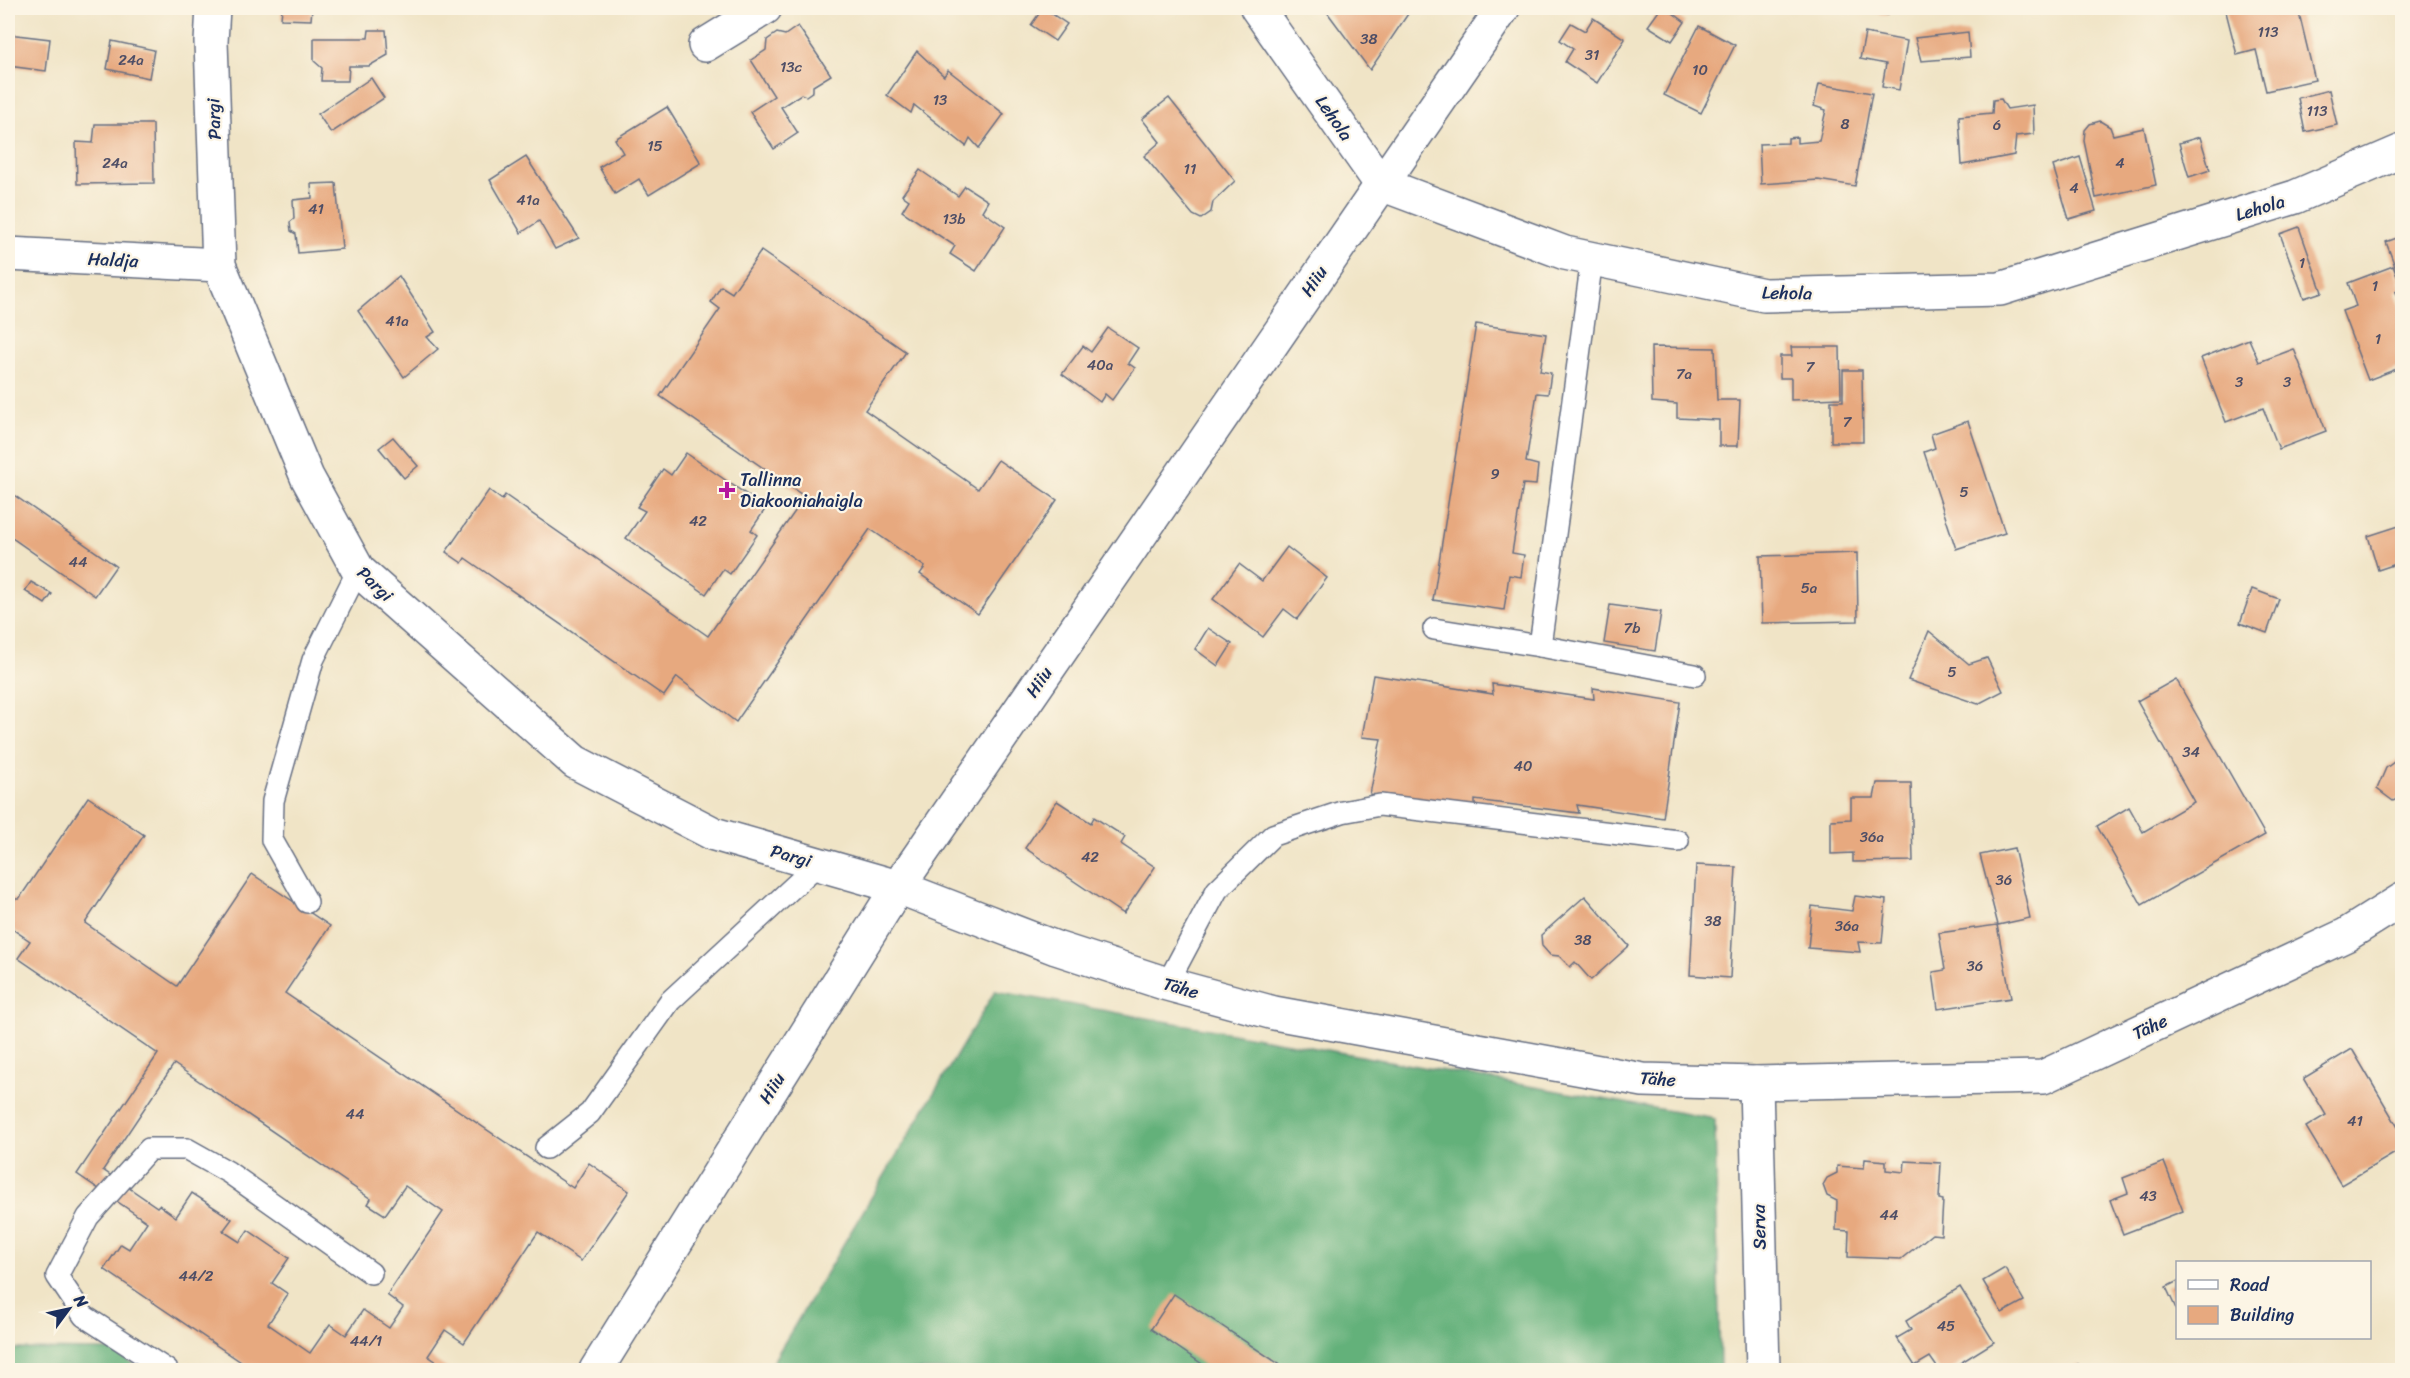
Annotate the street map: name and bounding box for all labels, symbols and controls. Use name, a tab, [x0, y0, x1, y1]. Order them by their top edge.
house number: 113	[2257, 19, 2279, 45]
house number: 38	[1360, 26, 1378, 52]
house number: 31	[1585, 42, 1599, 68]
house number: 24a	[118, 47, 144, 73]
house number: 13c	[780, 54, 803, 80]
house number: 10	[1692, 57, 1708, 83]
house number: 13	[933, 87, 947, 113]
street label: Lehola	[1306, 88, 1362, 148]
street label: Pargi	[197, 97, 231, 140]
house number: 113	[2306, 98, 2328, 124]
house number: 8	[1840, 111, 1850, 137]
house number: 6	[1993, 112, 2001, 138]
house number: 15	[647, 133, 663, 159]
house number: 24a	[102, 150, 128, 176]
house number: 4	[2115, 150, 2125, 176]
house number: 11	[1184, 156, 1196, 182]
house number: 4	[2069, 175, 2079, 201]
street label: Lehola	[2231, 185, 2289, 231]
house number: 41a	[516, 187, 540, 213]
house number: 41	[308, 196, 324, 222]
house number: 13b	[943, 206, 965, 232]
street label: Haldja	[87, 243, 140, 277]
house number: 1	[2299, 250, 2305, 276]
street label: Hiiu	[1292, 258, 1337, 303]
house number: 1	[2372, 273, 2378, 299]
street label: Lehola	[1762, 277, 1812, 309]
house number: 41a	[385, 308, 409, 334]
house number: 1	[2375, 326, 2381, 352]
house number: 40a	[1087, 352, 1114, 378]
house number: 7	[1806, 354, 1816, 380]
house number: 7a	[1676, 361, 1693, 387]
house number: 3	[2235, 369, 2243, 395]
house number: 3	[2283, 369, 2291, 395]
house number: 7	[1843, 409, 1853, 435]
house number: 9	[1490, 461, 1500, 487]
place label: Tallinna Diakooniahaigla	[740, 464, 863, 517]
house number: 5	[1959, 479, 1969, 505]
marker: Tallinna Diakooniahaigla	[718, 481, 736, 499]
house number: 42	[689, 508, 707, 534]
house number: 44	[69, 549, 87, 575]
street label: Pargi	[349, 558, 402, 611]
house number: 5a	[1801, 575, 1818, 601]
house number: 7b	[1624, 615, 1640, 641]
street label: Hiiu	[1017, 659, 1062, 704]
house number: 5	[1947, 659, 1957, 685]
house number: 34	[2182, 739, 2200, 765]
house number: 40	[1514, 753, 1532, 779]
house number: 36a	[1860, 824, 1885, 850]
street label: Pargi	[767, 835, 816, 877]
house number: 42	[1081, 844, 1099, 870]
house number: 36	[1996, 867, 2012, 893]
house number: 38	[1704, 908, 1722, 934]
house number: 36a	[1835, 913, 1860, 939]
house number: 38	[1574, 927, 1592, 953]
house number: 36	[1967, 953, 1983, 979]
street label: Tähe	[1159, 968, 1203, 1008]
street label: Tähe	[2127, 1005, 2173, 1049]
street label: Tähe	[1639, 1062, 1677, 1096]
street label: Hiiu	[750, 1066, 794, 1110]
house number: 44	[346, 1101, 364, 1127]
house number: 41	[2347, 1108, 2363, 1134]
house number: 43	[2139, 1183, 2157, 1209]
house number: 44	[1880, 1202, 1898, 1228]
street label: Serva	[1743, 1203, 1775, 1250]
legend	[2176, 1261, 2371, 1339]
house number: 44/2	[179, 1263, 214, 1289]
text: Road	[2230, 1269, 2270, 1301]
north arrow	[39, 1279, 99, 1339]
text: N	[65, 1288, 97, 1314]
text: Building	[2230, 1299, 2294, 1331]
house number: 45	[1937, 1313, 1955, 1339]
house number: 44/1	[350, 1328, 382, 1354]

